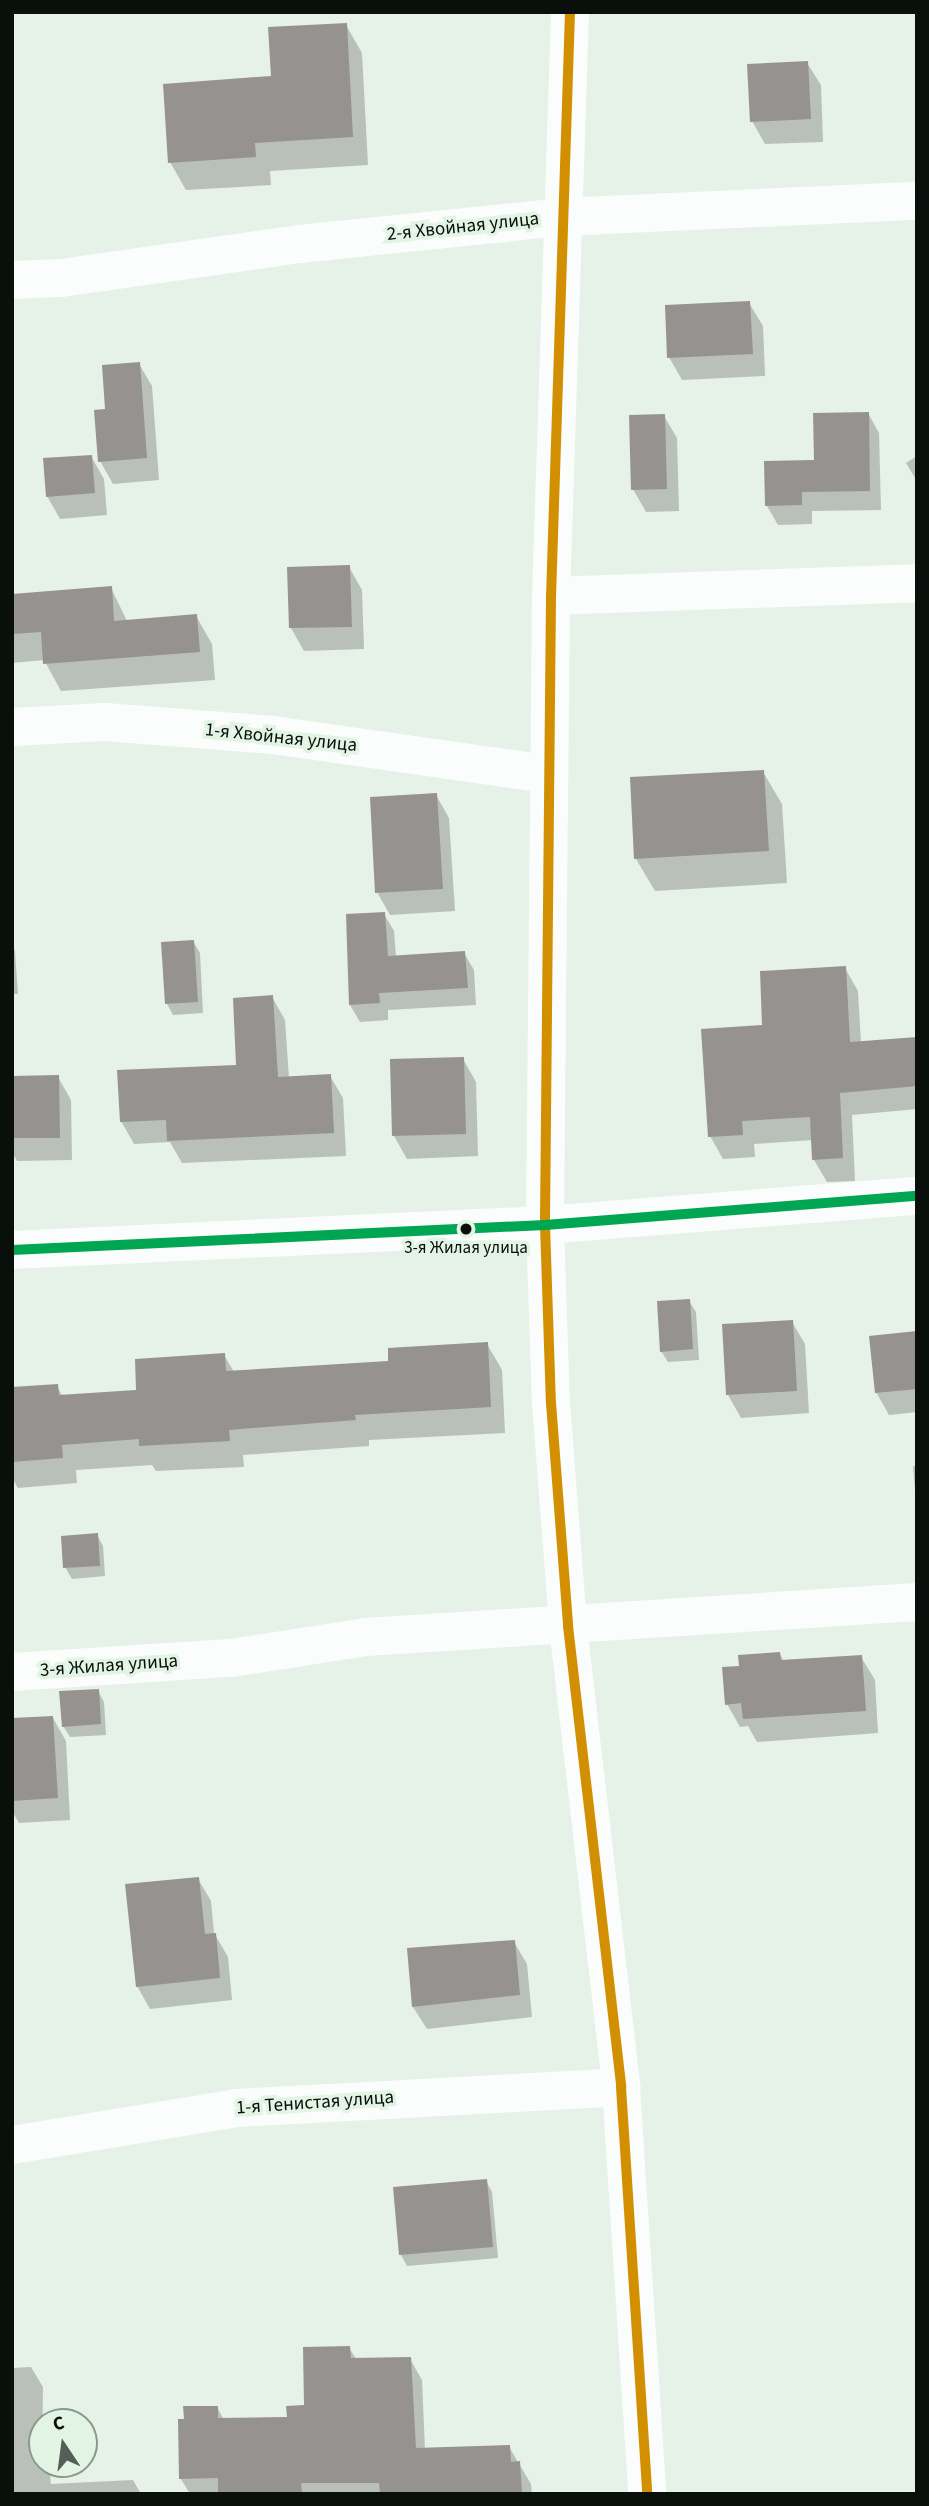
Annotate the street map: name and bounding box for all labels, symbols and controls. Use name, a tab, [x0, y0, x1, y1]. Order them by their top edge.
street label: 2-я Хвойная улица	[386, 208, 540, 246]
street label: 1-я Хвойная улица	[204, 719, 358, 757]
marker: 3-я Жилая улица	[459, 1222, 473, 1236]
place label: 3-я Жилая улица	[404, 1239, 528, 1259]
street label: 3-я Жилая улица	[39, 1650, 179, 1682]
street label: 1-я Тенистая улица	[235, 2086, 395, 2120]
north arrow	[28, 2408, 98, 2478]
text: С	[50, 2410, 67, 2438]

